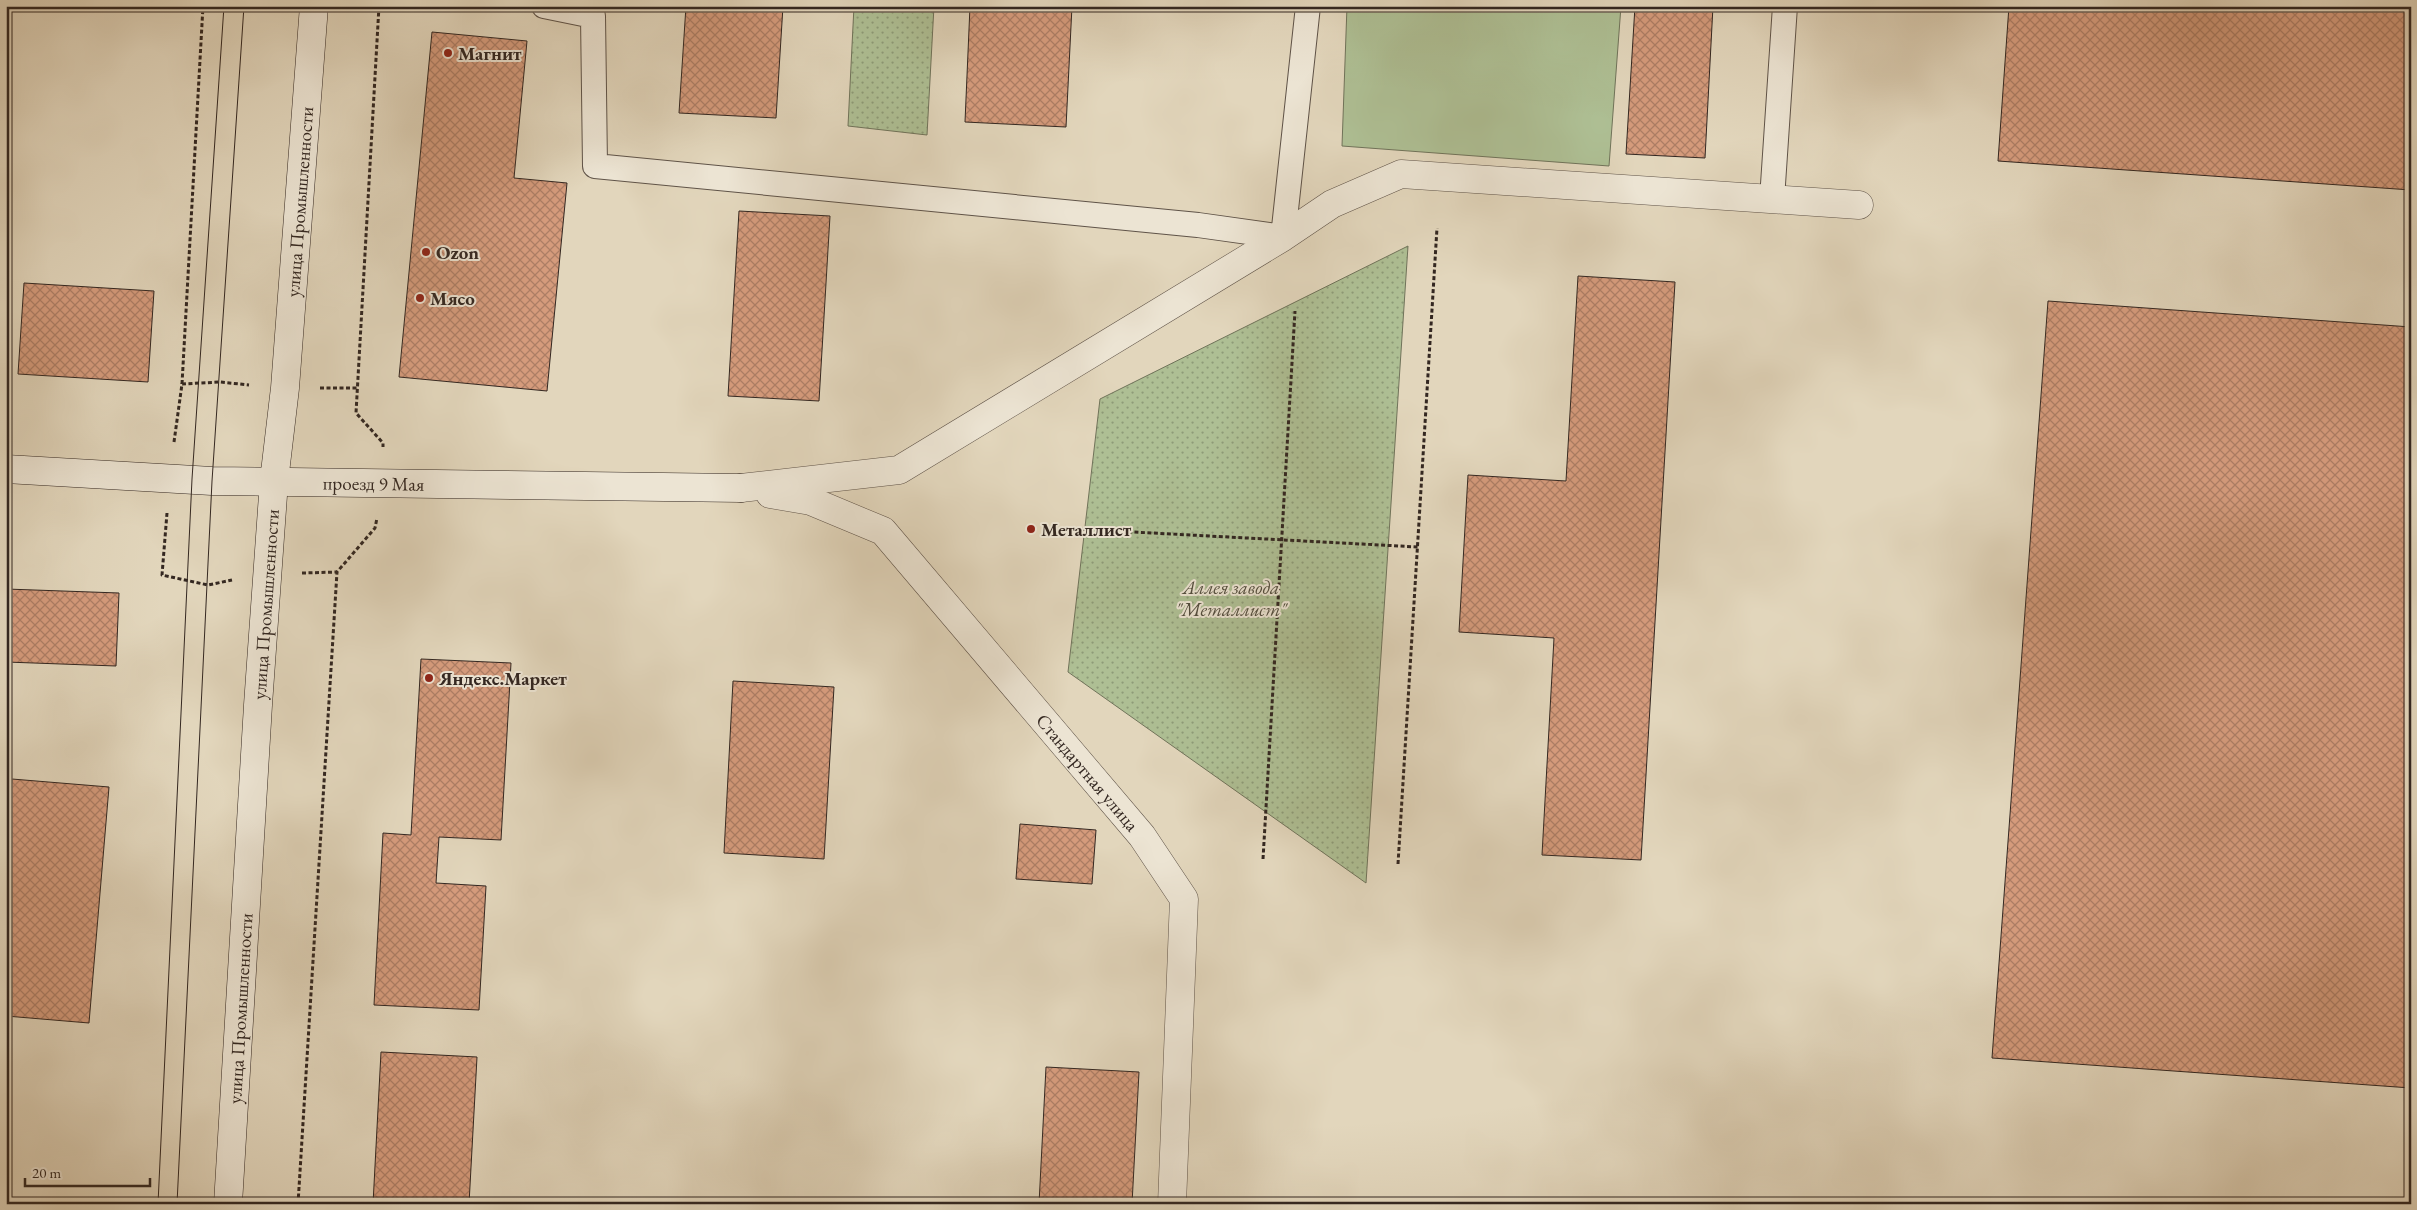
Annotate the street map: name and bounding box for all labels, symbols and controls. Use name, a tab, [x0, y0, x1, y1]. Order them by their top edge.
place label: Магнит	[458, 41, 522, 66]
marker: Магнит	[442, 47, 454, 59]
street label: улица Промышленности	[279, 105, 319, 298]
place label: Ozon	[436, 240, 479, 265]
marker: Ozon	[420, 246, 432, 258]
place label: Мясо	[430, 286, 475, 311]
marker: Мясо	[414, 292, 426, 304]
street label: проезд 9 Мая	[323, 470, 425, 496]
street label: улица Промышленности	[246, 508, 284, 700]
place label: Металлист	[1041, 517, 1132, 542]
marker: Металлист	[1025, 523, 1037, 535]
park label: Аллея завода "Металлист"	[1176, 575, 1288, 622]
place label: Яндекс.Маркет	[438, 666, 567, 691]
marker: Яндекс.Маркет	[423, 672, 435, 684]
street label: Стандартная улица	[1031, 708, 1145, 837]
street label: улица Промышленности	[222, 912, 258, 1104]
scale bar	[25, 1155, 150, 1187]
text: 20 m	[32, 1163, 61, 1182]

